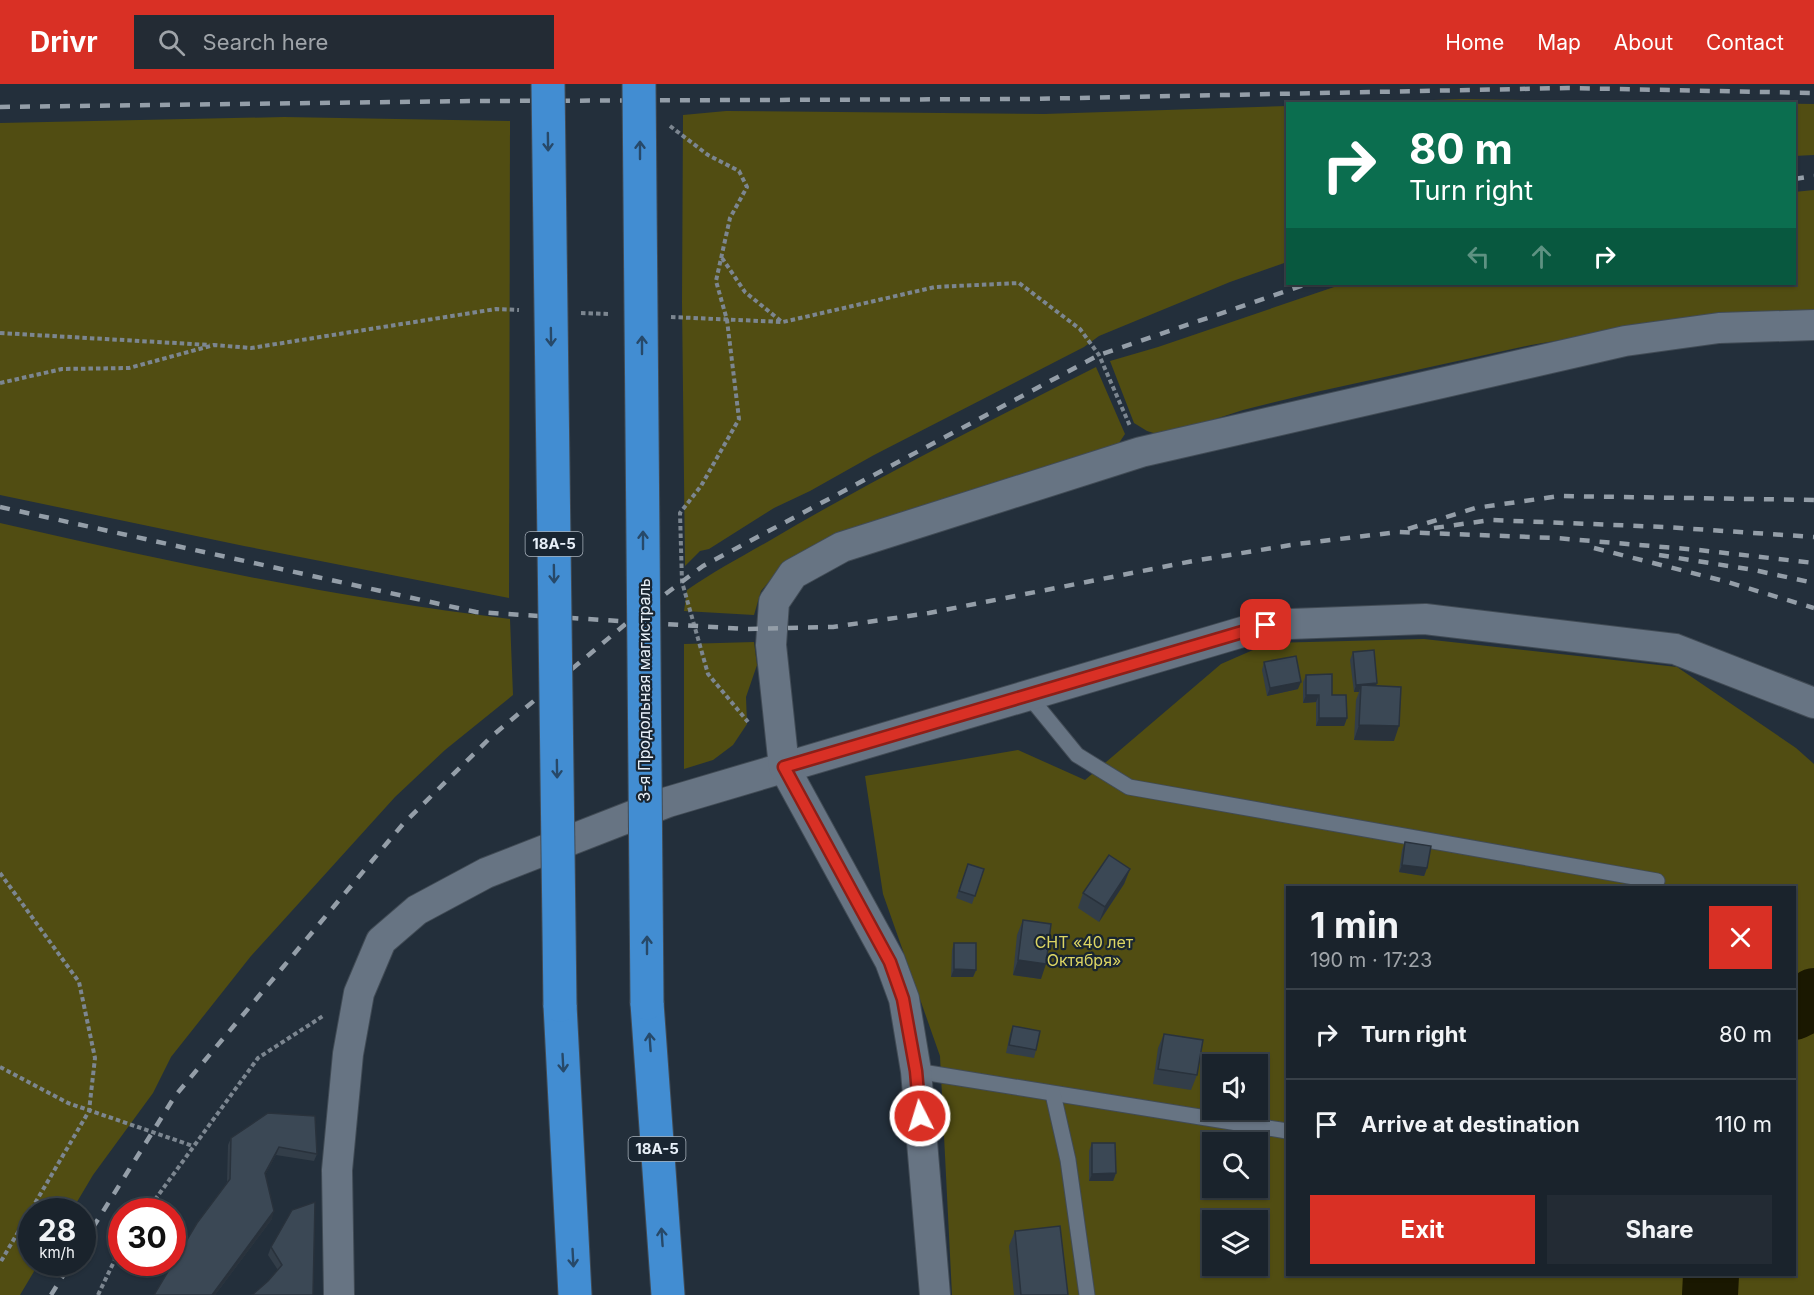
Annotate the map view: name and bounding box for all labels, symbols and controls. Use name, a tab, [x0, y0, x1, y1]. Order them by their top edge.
search box	[134, 15, 554, 69]
text: Drivr	[30, 25, 98, 59]
icon: search	[155, 26, 188, 59]
text: Search here	[203, 29, 328, 55]
text: Home	[1445, 30, 1504, 55]
text: Map	[1537, 30, 1581, 55]
text: About	[1614, 30, 1673, 55]
text: Contact	[1706, 30, 1784, 55]
text: 80 m	[1409, 123, 1513, 174]
icon: right	[1310, 126, 1388, 204]
one-way arrow	[542, 132, 554, 152]
one-way arrow	[634, 140, 646, 160]
text: Turn right	[1409, 174, 1533, 207]
icon: left	[1462, 240, 1495, 273]
icon: ahead	[1525, 240, 1558, 273]
icon: right	[1588, 240, 1621, 273]
one-way arrow	[545, 327, 557, 347]
one-way arrow	[636, 335, 647, 355]
one-way arrow	[637, 530, 649, 550]
road number: 18А-5	[526, 532, 582, 556]
one-way arrow	[548, 564, 560, 584]
street label: 3-я Продольная магистраль	[634, 578, 654, 802]
pin	[1240, 599, 1291, 650]
icon: arrive	[1249, 608, 1282, 641]
one-way arrow	[551, 759, 562, 779]
text: 1 min	[1310, 903, 1399, 947]
button: close	[1709, 906, 1772, 969]
park label: СНТ «40 лет Октября»	[1035, 932, 1134, 970]
one-way arrow	[641, 935, 652, 955]
text: 190 m · 17:23	[1310, 948, 1432, 972]
icon: right	[1310, 1018, 1343, 1051]
text: Turn right	[1361, 1021, 1467, 1047]
text: 80 m	[1719, 1021, 1772, 1047]
one-way arrow	[644, 1033, 655, 1053]
one-way arrow	[557, 1053, 568, 1073]
map controls	[1202, 1054, 1268, 1276]
button: sound	[1202, 1054, 1268, 1120]
position arrow	[888, 1084, 952, 1148]
icon: arrive	[1310, 1108, 1343, 1141]
text: Arrive at destination	[1361, 1111, 1580, 1137]
text: 110 m	[1715, 1111, 1772, 1137]
button: search	[1202, 1132, 1268, 1198]
road number: 18А-5	[628, 1137, 686, 1161]
button: Exit	[1310, 1195, 1535, 1264]
button: Share	[1547, 1195, 1772, 1264]
speed limit sign: 30	[108, 1198, 186, 1276]
button: layers	[1202, 1210, 1268, 1276]
text: 28	[38, 1212, 76, 1248]
one-way arrow	[657, 1227, 668, 1247]
text: km/h	[39, 1243, 75, 1262]
one-way arrow	[567, 1247, 578, 1267]

